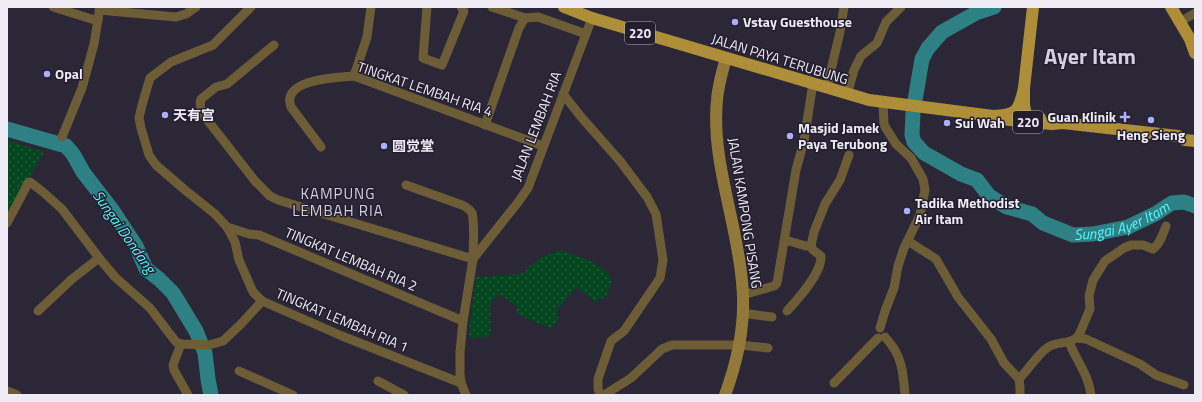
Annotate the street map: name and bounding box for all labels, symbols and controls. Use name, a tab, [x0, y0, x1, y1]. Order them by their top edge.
place label: Vstay Guesthouse	[743, 11, 852, 32]
marker: Vstay Guesthouse	[730, 17, 740, 27]
road number: 220	[625, 22, 655, 44]
street label: JALAN PAYA TERUBUNG	[709, 28, 851, 89]
district label: Ayer Itam	[1044, 39, 1136, 73]
street label: TINGKAT LEMBAH RIA 4	[355, 56, 496, 122]
place label: Opal	[55, 63, 83, 84]
street label: JALAN LEMBAH RIA	[505, 67, 566, 184]
marker: Opal	[42, 69, 52, 79]
place label: 天有宫	[173, 104, 215, 125]
place label: Guan Klinik	[1047, 106, 1117, 127]
marker: 天有宫	[160, 110, 170, 120]
road number: 220	[1013, 111, 1043, 133]
marker: Guan Klinik	[1119, 111, 1131, 123]
place label: Sui Wah	[955, 112, 1005, 133]
marker: Heng Sieng	[1146, 115, 1156, 125]
place label: Masjid Jamek Paya Terubong	[798, 117, 888, 154]
marker: Sui Wah	[942, 118, 952, 128]
place label: Heng Sieng	[1117, 124, 1186, 145]
marker: Masjid Jamek Paya Terubong	[785, 131, 795, 141]
place label: 圆觉堂	[392, 135, 434, 156]
street label: JALAN KAMPONG PISANG	[723, 136, 768, 290]
marker: 圆觉堂	[379, 141, 389, 151]
district label: KAMPUNG LEMBAH RIA	[292, 182, 384, 222]
water label: Sungai Dondang	[87, 185, 163, 280]
place label: Tadika Methodist Air Itam	[915, 192, 1020, 229]
water label: Sungai Ayer Itam	[1073, 195, 1174, 246]
marker: Tadika Methodist Air Itam	[902, 206, 912, 216]
street label: TINGKAT LEMBAH RIA 2	[282, 221, 421, 296]
street label: TINGKAT LEMBAH RIA 1	[273, 282, 412, 357]

